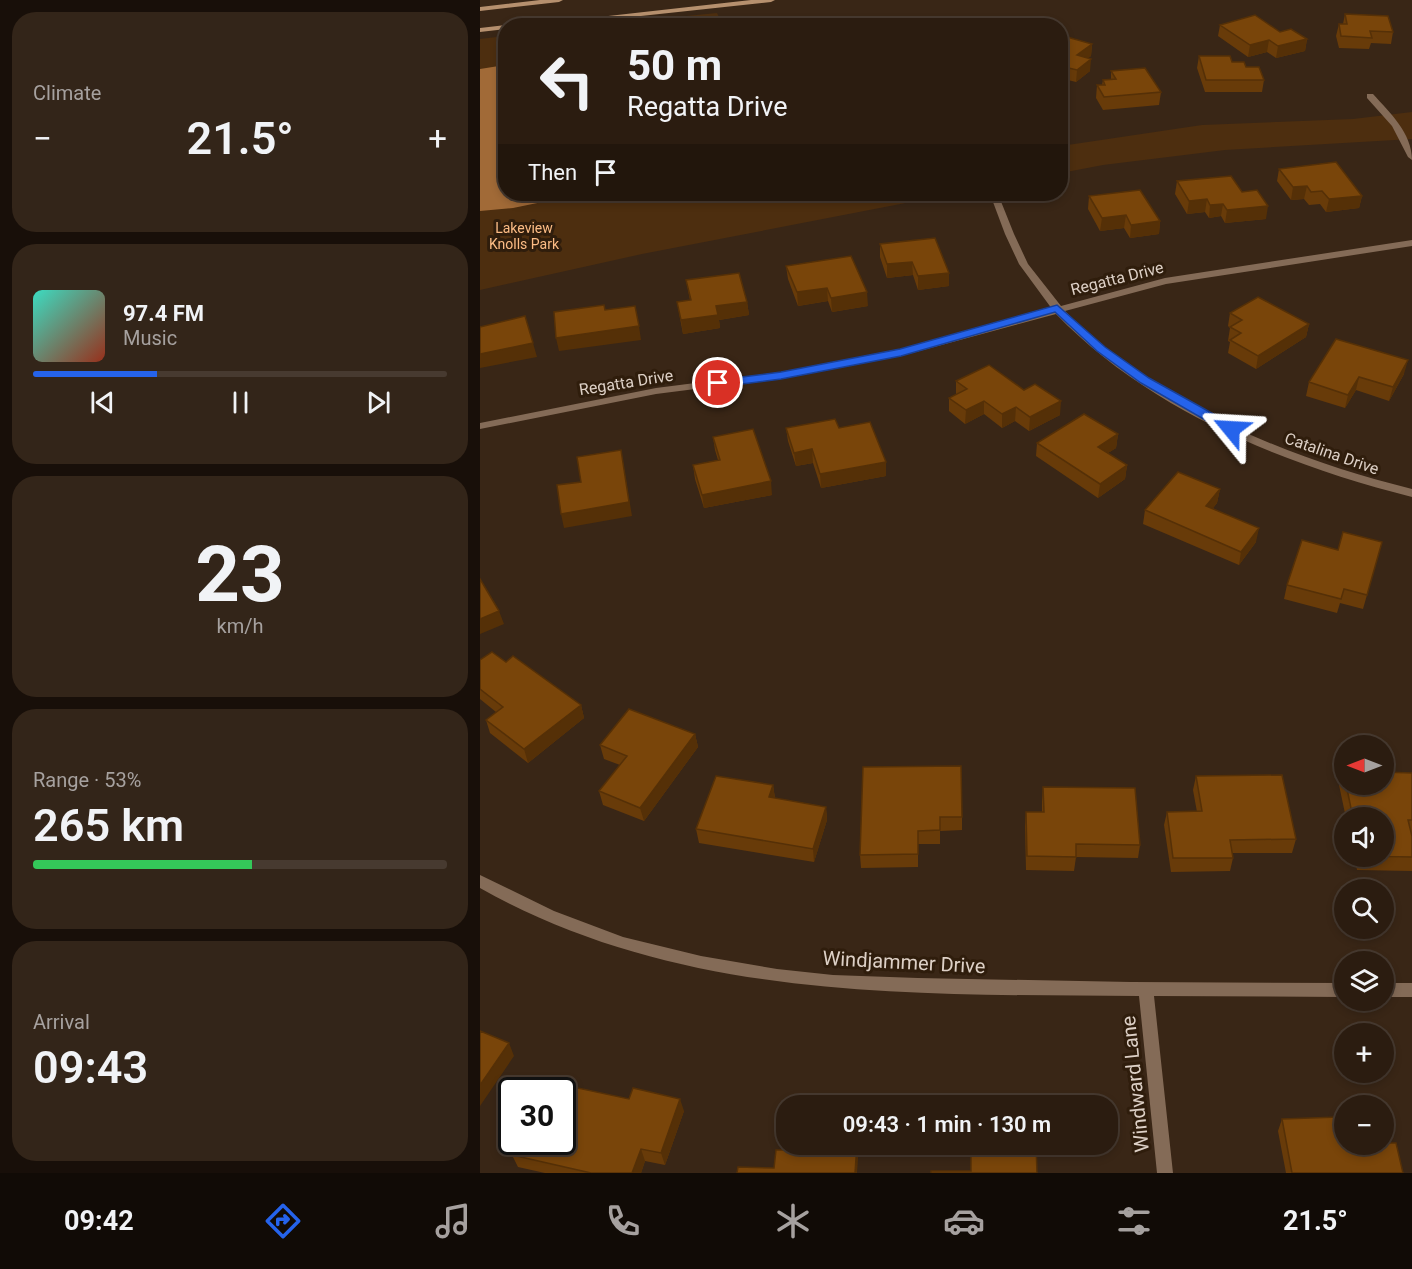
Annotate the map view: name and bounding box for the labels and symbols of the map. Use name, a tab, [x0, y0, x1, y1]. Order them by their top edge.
park label: Lakeview Knolls Park	[489, 220, 560, 252]
street label: Regatta Drive	[1069, 258, 1166, 299]
pin	[692, 357, 743, 408]
street label: Regatta Drive	[578, 366, 675, 399]
position arrow	[1199, 397, 1263, 461]
street label: Catalina Drive	[1282, 428, 1381, 478]
north arrow	[1334, 735, 1394, 795]
street label: Windjammer Drive	[822, 946, 986, 978]
street label: Windward Lane	[1116, 1015, 1154, 1153]
speed limit sign: 30	[498, 1077, 576, 1155]

